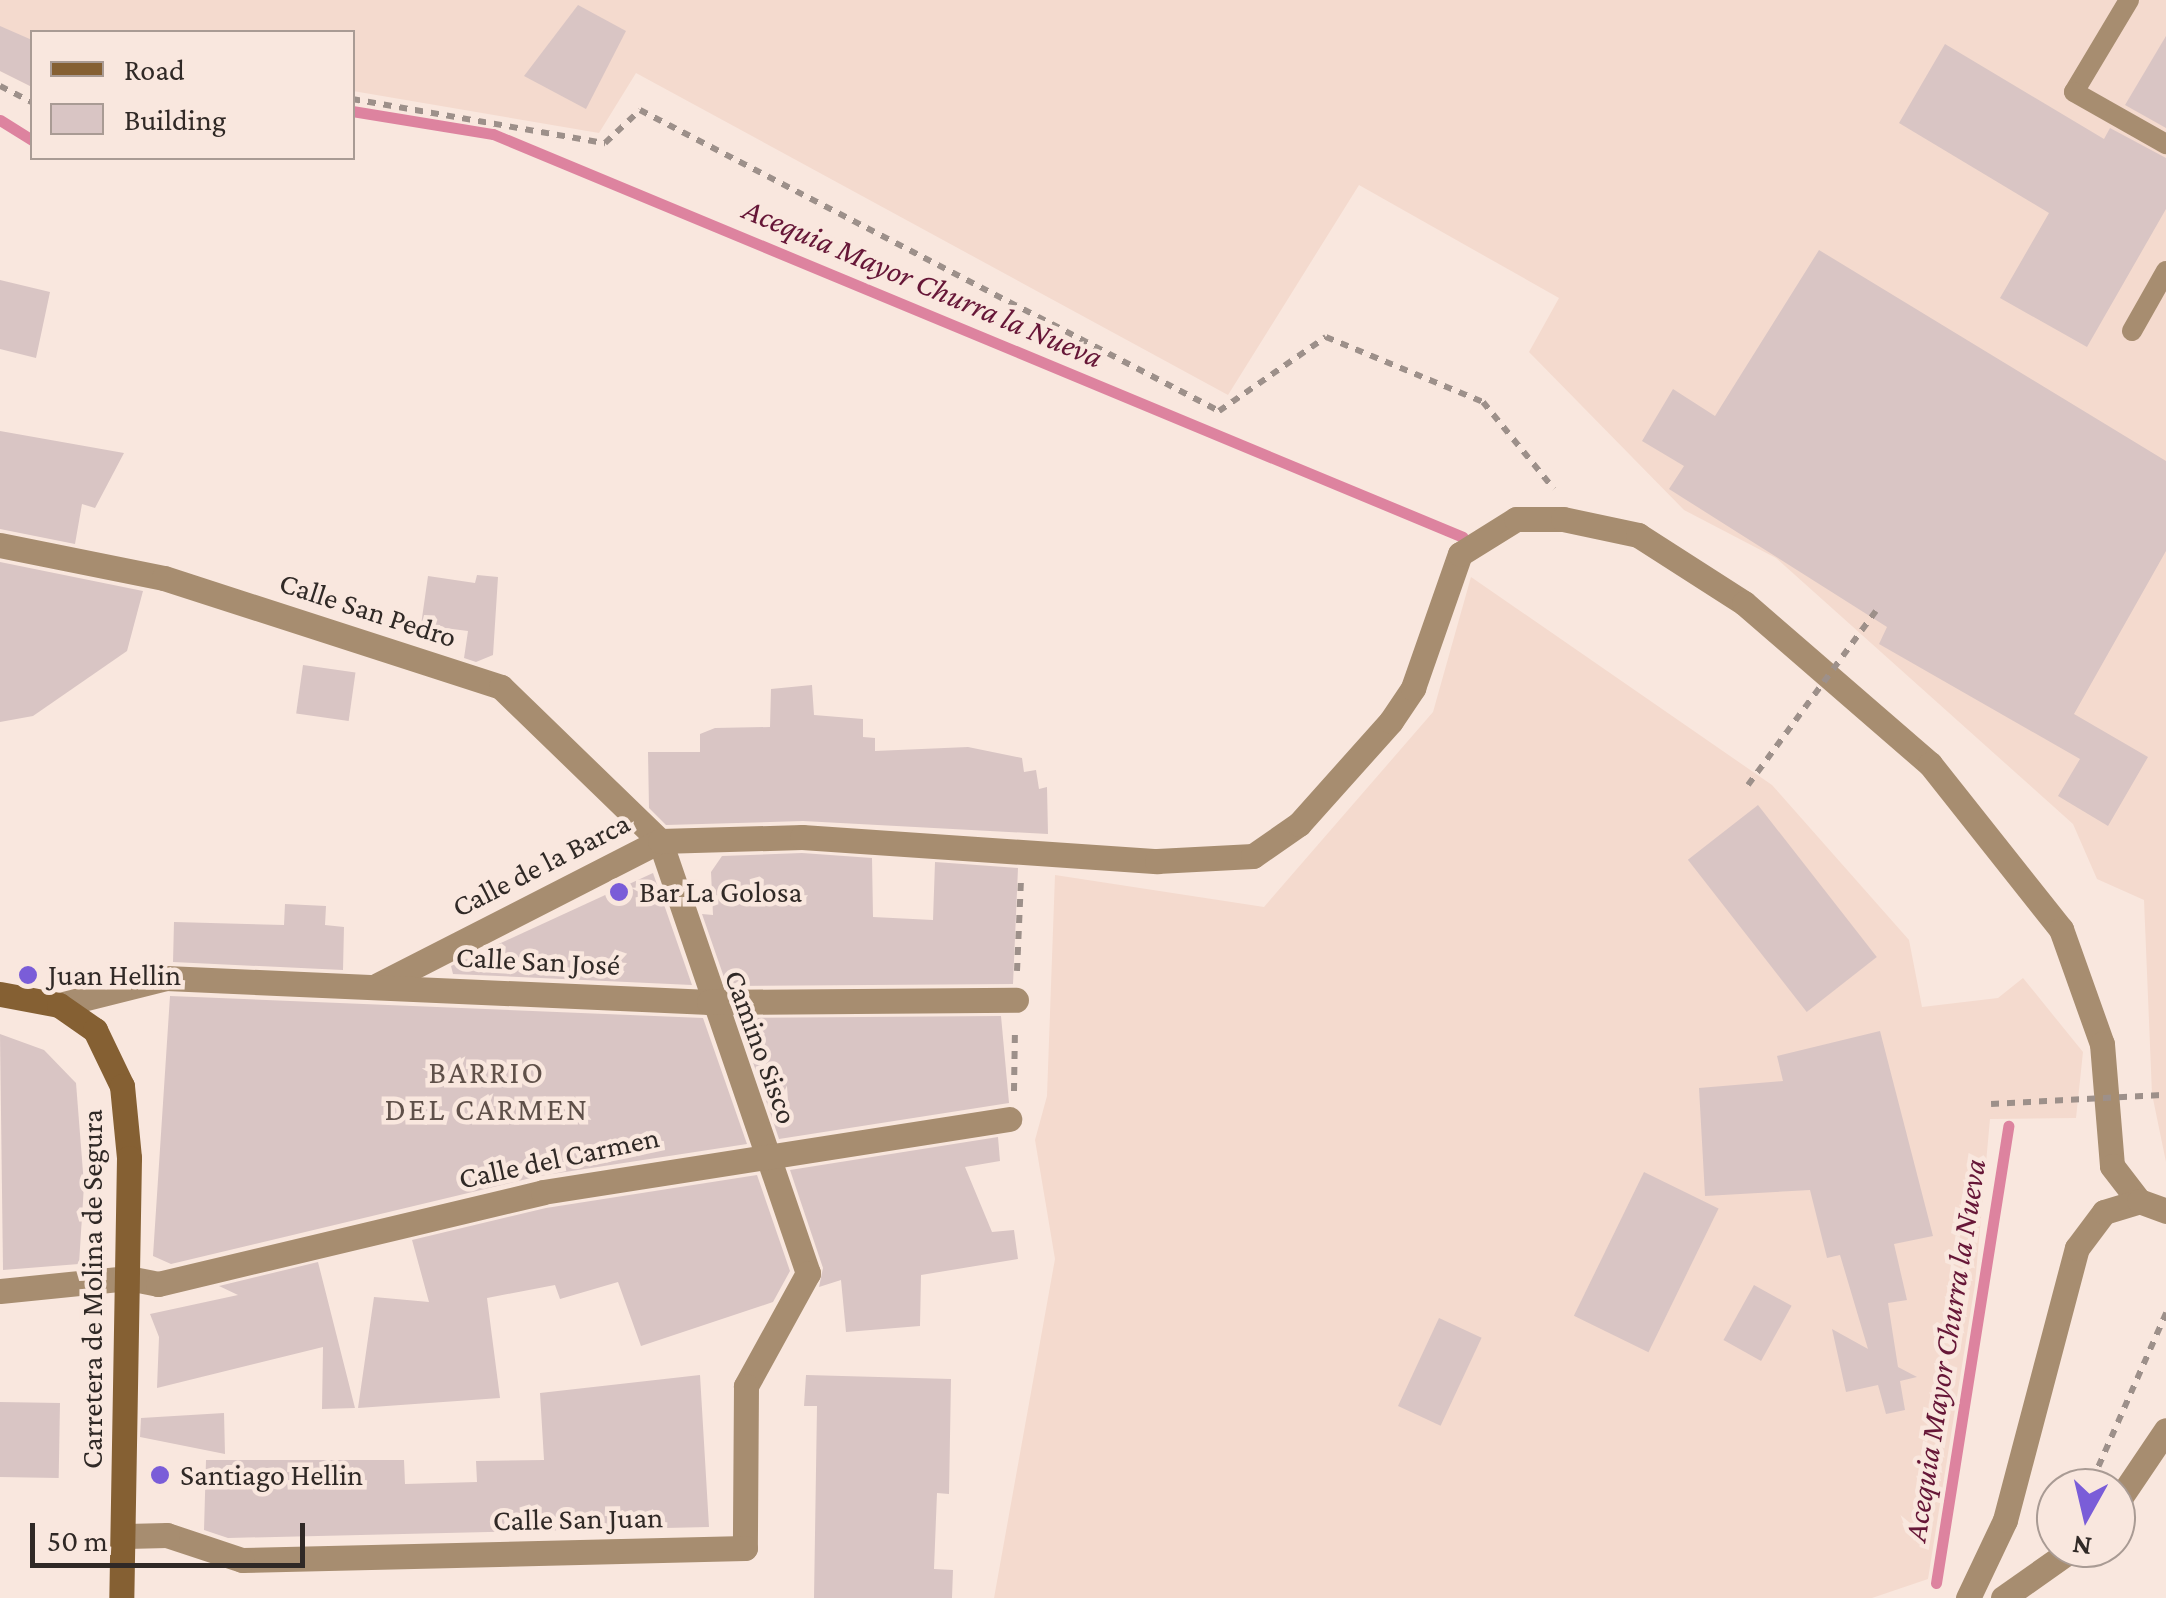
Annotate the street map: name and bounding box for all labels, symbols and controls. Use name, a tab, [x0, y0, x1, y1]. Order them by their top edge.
legend	[30, 30, 355, 160]
text: Road	[124, 53, 185, 86]
text: Building	[124, 103, 226, 136]
water label: Acequia Mayor Churra la Nueva	[737, 190, 1109, 376]
street label: Calle San Pedro	[275, 564, 461, 656]
street label: Calle de la Barca	[446, 805, 636, 925]
place label: Bar La Golosa	[639, 874, 802, 910]
marker: Bar La Golosa	[608, 881, 630, 903]
street label: Calle San José	[455, 939, 621, 983]
place label: Juan Hellin	[48, 957, 181, 993]
marker: Juan Hellin	[17, 964, 39, 986]
street label: Camino Sisco	[717, 965, 805, 1129]
district label: BARRIO DEL CARMEN	[384, 1054, 590, 1129]
street label: Carretera de Molina de Segura	[74, 1109, 110, 1469]
street label: Calle del Carmen	[455, 1119, 663, 1197]
water label: Acequia Mayor Churra la Nueva	[1896, 1156, 1994, 1544]
place label: Santiago Hellin	[180, 1457, 363, 1493]
marker: Santiago Hellin	[149, 1464, 171, 1486]
north arrow	[2036, 1468, 2136, 1568]
street label: Calle San Juan	[492, 1500, 664, 1538]
scale bar	[35, 1503, 310, 1565]
text: 50 m	[47, 1524, 108, 1557]
text: N	[2070, 1530, 2094, 1563]

